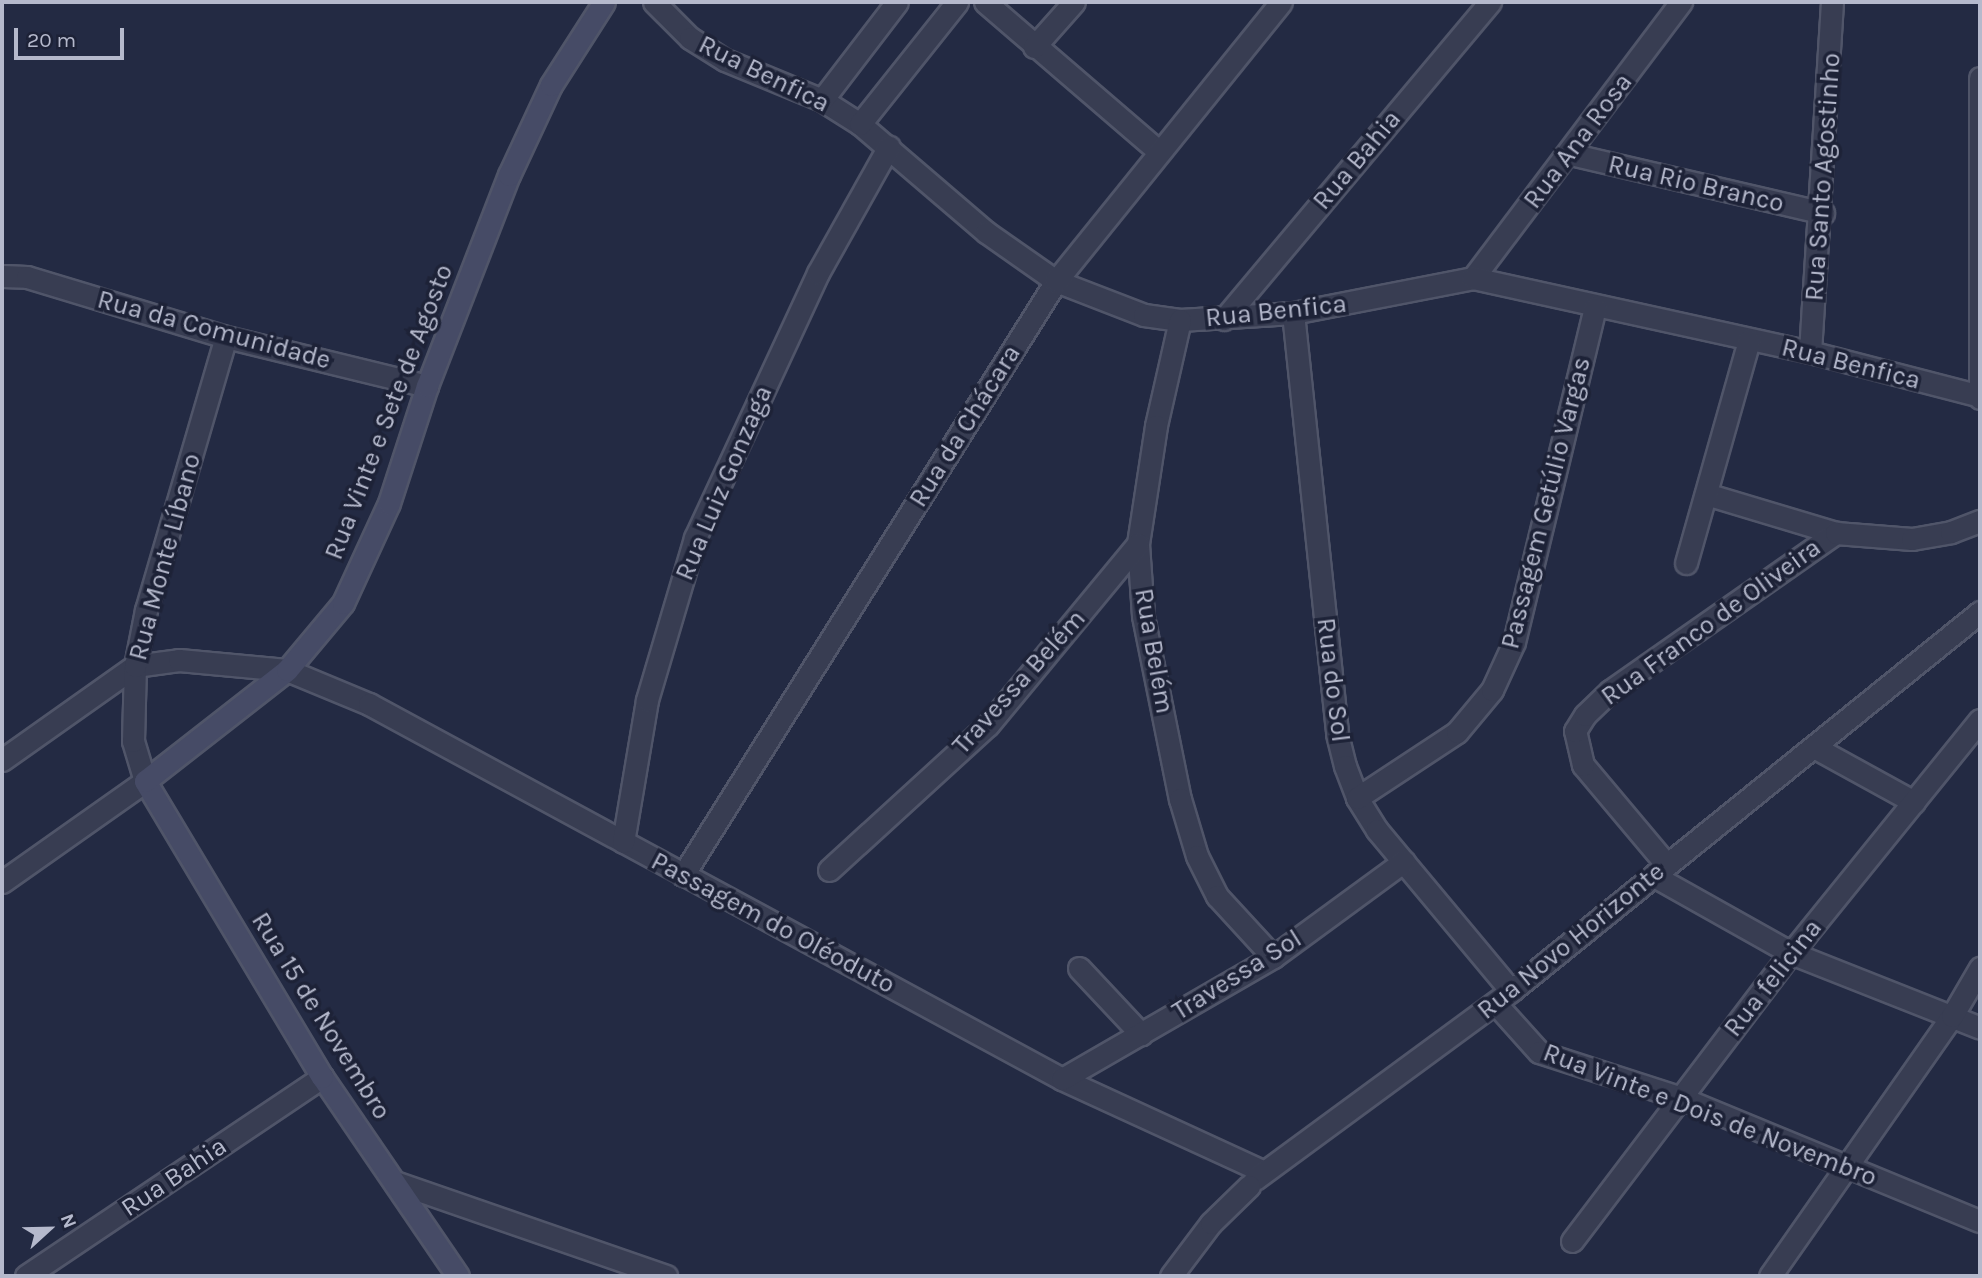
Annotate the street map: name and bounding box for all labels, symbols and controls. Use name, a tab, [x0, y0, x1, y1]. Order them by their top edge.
scale bar	[18, 14, 128, 58]
text: 20 m	[27, 28, 76, 52]
street label: Rua Benfica	[693, 29, 835, 119]
street label: Rua Santo Agostinho	[1799, 52, 1847, 302]
street label: Rua Ana Rosa	[1517, 67, 1639, 215]
street label: Rua Bahia	[1306, 104, 1408, 216]
street label: Rua Rio Branco	[1605, 149, 1787, 219]
street label: Rua Vinte e Sete de Agosto	[318, 260, 460, 564]
street label: Rua da Comunidade	[94, 284, 334, 376]
street label: Rua Benfica	[1204, 288, 1348, 334]
street label: Rua Benfica	[1778, 332, 1924, 396]
street label: Rua da Chácara	[903, 339, 1027, 513]
street label: Passagem Getúlio Vargas	[1495, 354, 1597, 652]
street label: Rua Luiz Gonzaga	[669, 381, 779, 585]
street label: Rua Monte Líbano	[122, 450, 208, 664]
street label: Rua Franco de Oliveira	[1595, 532, 1827, 712]
street label: Rua Belém	[1128, 586, 1180, 716]
street label: Travessa Belém	[946, 603, 1092, 761]
street label: Rua do Sol	[1310, 616, 1356, 744]
street label: Passagem do Oléoduto	[646, 846, 900, 1000]
street label: Rua Novo Horizonte	[1471, 856, 1671, 1026]
street label: Rua 15 de Novembro	[245, 907, 397, 1125]
street label: Rua felicina	[1717, 913, 1829, 1043]
street label: Travessa Sol	[1167, 923, 1307, 1027]
street label: Rua Vinte e Dois de Novembro	[1539, 1037, 1881, 1193]
street label: Rua Bahia	[115, 1130, 233, 1224]
north arrow	[14, 1194, 84, 1264]
text: N	[56, 1211, 81, 1232]

